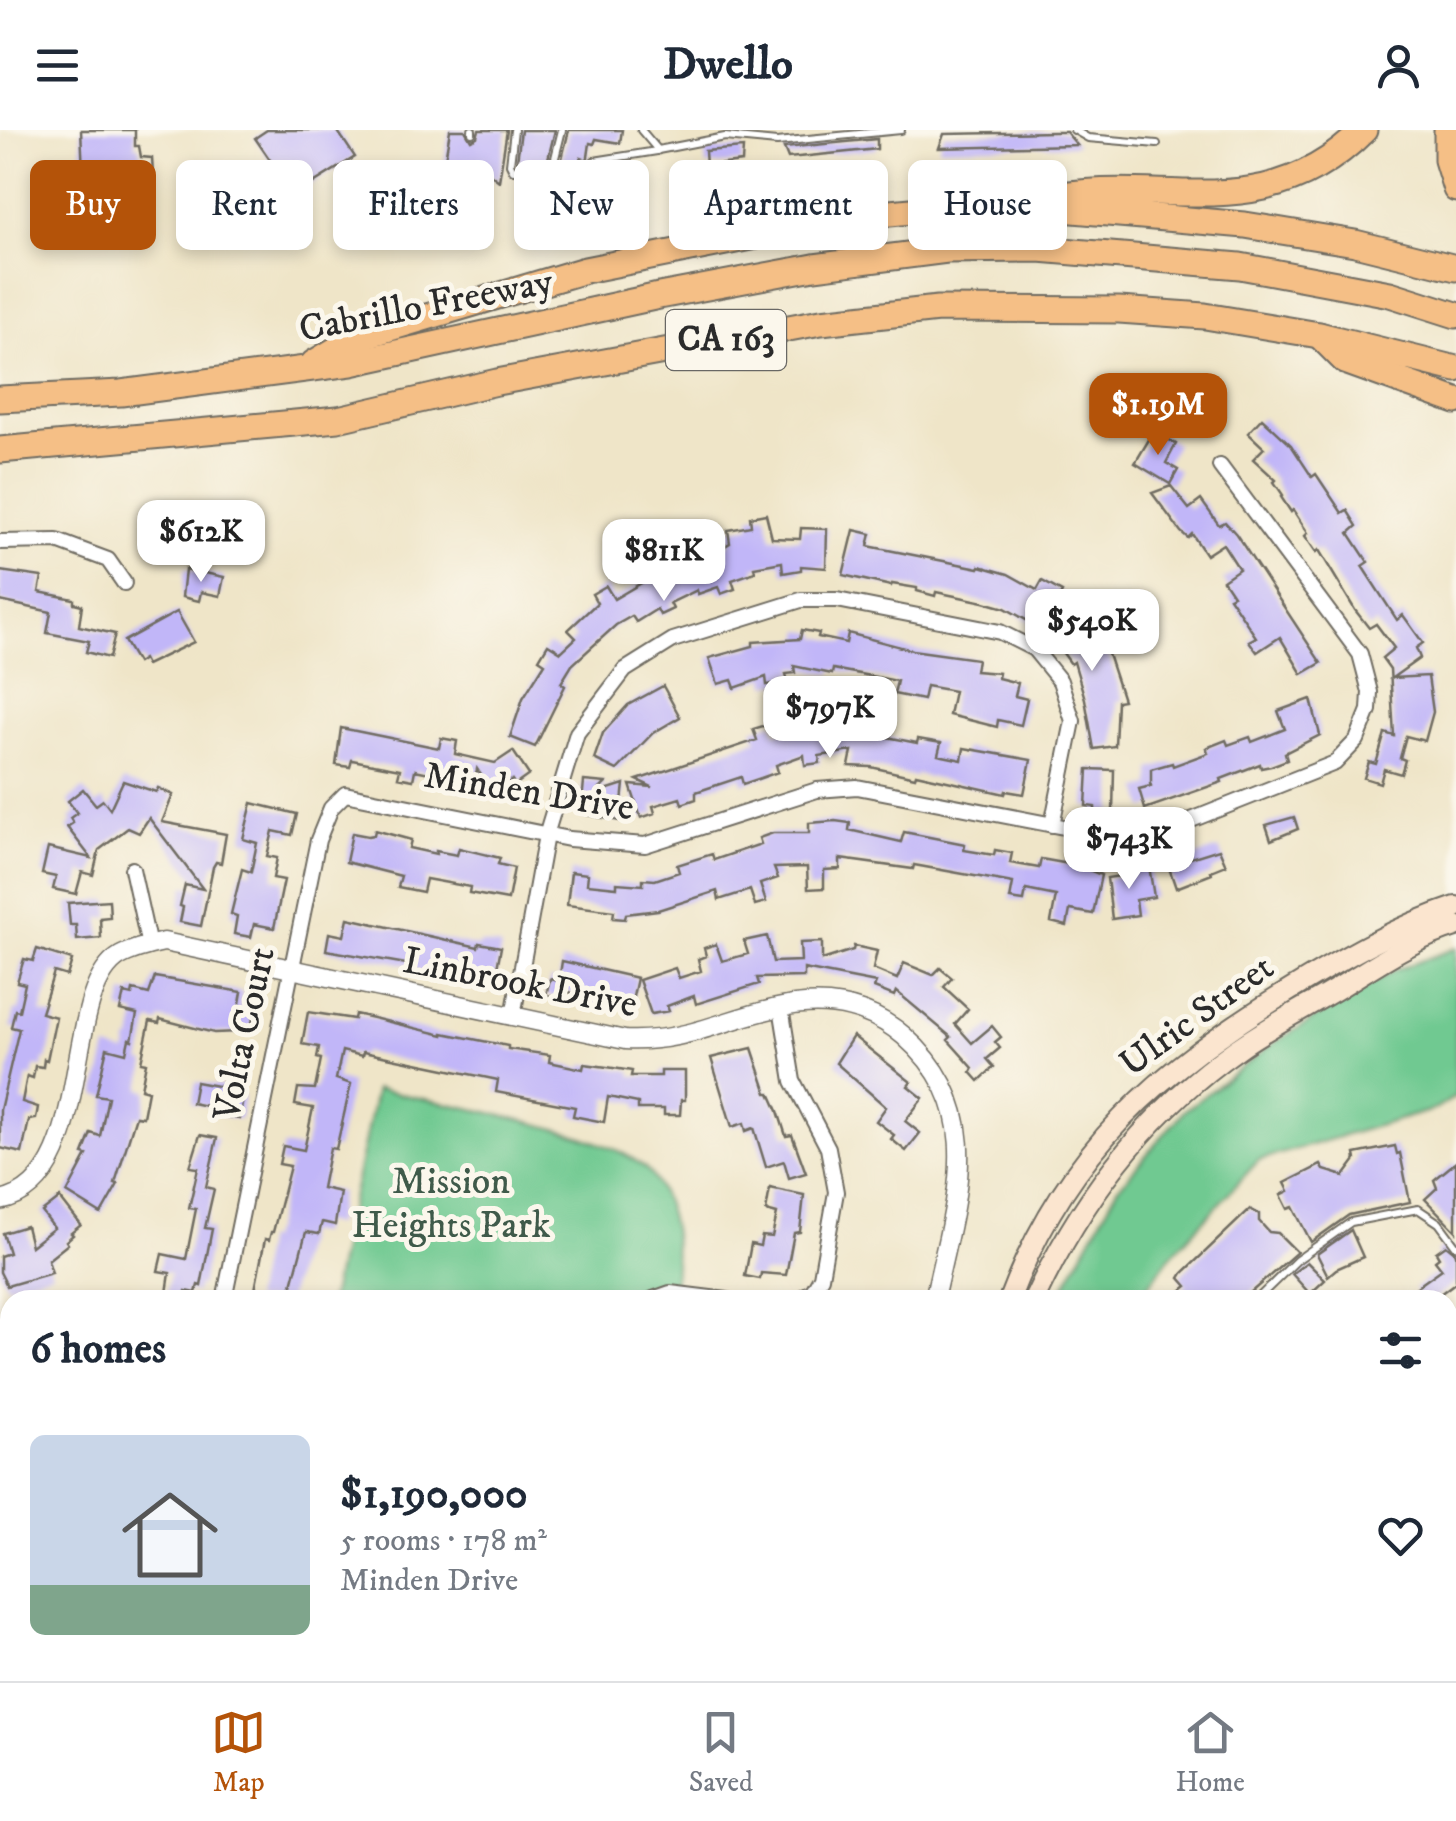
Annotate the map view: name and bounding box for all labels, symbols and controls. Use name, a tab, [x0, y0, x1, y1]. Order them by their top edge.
text: Dwello	[663, 37, 793, 93]
icon: menu	[30, 38, 85, 93]
icon: person	[1371, 38, 1426, 93]
chip: Buy	[30, 160, 156, 250]
chip: Rent	[176, 160, 313, 250]
chip: Filters	[333, 160, 494, 250]
chip: New	[514, 160, 649, 250]
chip: Apartment	[669, 160, 888, 250]
chip: House	[908, 160, 1067, 250]
street label: Cabrillo Freeway	[295, 258, 558, 354]
road number: CA 163	[666, 310, 786, 370]
pin: $1.19M	[1077, 373, 1239, 458]
text: $1.19M	[1111, 385, 1205, 425]
pin: $612K	[131, 500, 271, 585]
text: $612K	[159, 512, 243, 552]
pin: $811K	[594, 519, 734, 604]
text: $811K	[624, 531, 704, 571]
pin: $540K	[1022, 589, 1162, 674]
text: $540K	[1047, 601, 1137, 641]
pin: $797K	[760, 676, 900, 761]
text: $797K	[785, 688, 875, 728]
street label: Minden Drive	[421, 752, 637, 832]
pin: $743K	[1059, 807, 1199, 892]
text: $743K	[1086, 819, 1172, 859]
street label: Linbrook Drive	[399, 937, 641, 1029]
street label: Volta Court	[203, 943, 287, 1126]
street label: Ulric Street	[1110, 944, 1284, 1088]
park label: Mission Heights Park	[351, 1158, 551, 1250]
icon: filters	[1373, 1323, 1428, 1378]
text: 6 homes	[30, 1324, 166, 1376]
text: $1,190,000	[340, 1469, 528, 1521]
icon: home	[110, 1475, 230, 1595]
icon: heart	[1373, 1508, 1428, 1563]
text: 5 rooms · 178 m²	[340, 1521, 547, 1561]
text: Minden Drive	[340, 1561, 518, 1601]
tab: Map	[211, 1705, 266, 1800]
tab: Saved	[689, 1705, 753, 1800]
tab: Home	[1176, 1705, 1245, 1800]

